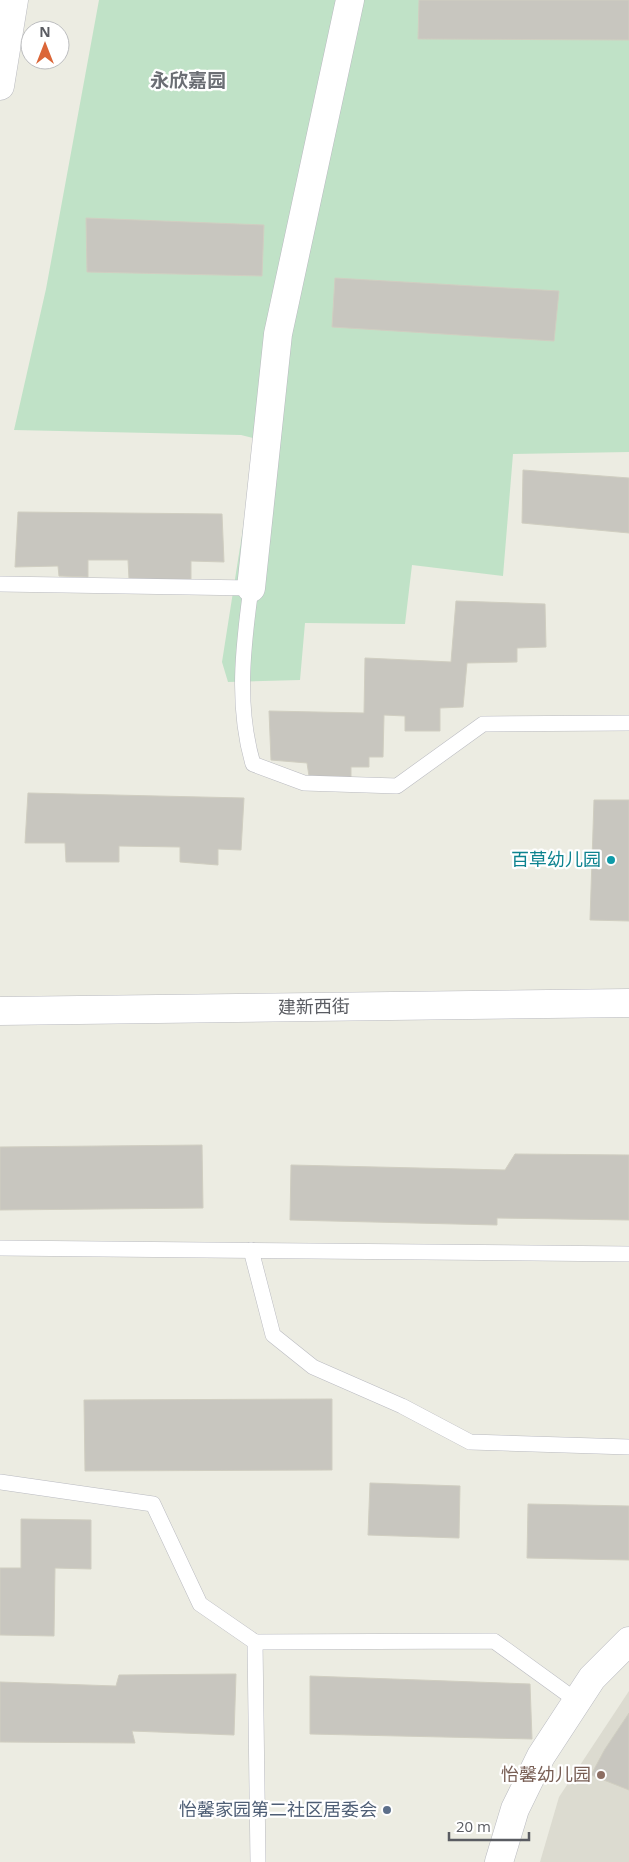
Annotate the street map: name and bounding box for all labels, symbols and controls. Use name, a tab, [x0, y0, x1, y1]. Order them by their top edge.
north arrow	[20, 20, 70, 70]
text: N	[39, 22, 51, 41]
district label: 永欣嘉园	[150, 67, 226, 93]
place label: 百草幼儿园	[511, 847, 601, 871]
marker: 百草幼儿园	[605, 854, 617, 866]
street label: 建新西街	[278, 993, 350, 1019]
place label: 怡馨幼儿园	[501, 1762, 591, 1786]
marker: 怡馨幼儿园	[595, 1769, 607, 1781]
place label: 怡馨家园第二社区居委会	[179, 1797, 377, 1821]
marker: 怡馨家园第二社区居委会	[381, 1804, 393, 1816]
scale bar	[449, 1810, 529, 1842]
text: 20 m	[456, 1816, 491, 1836]

